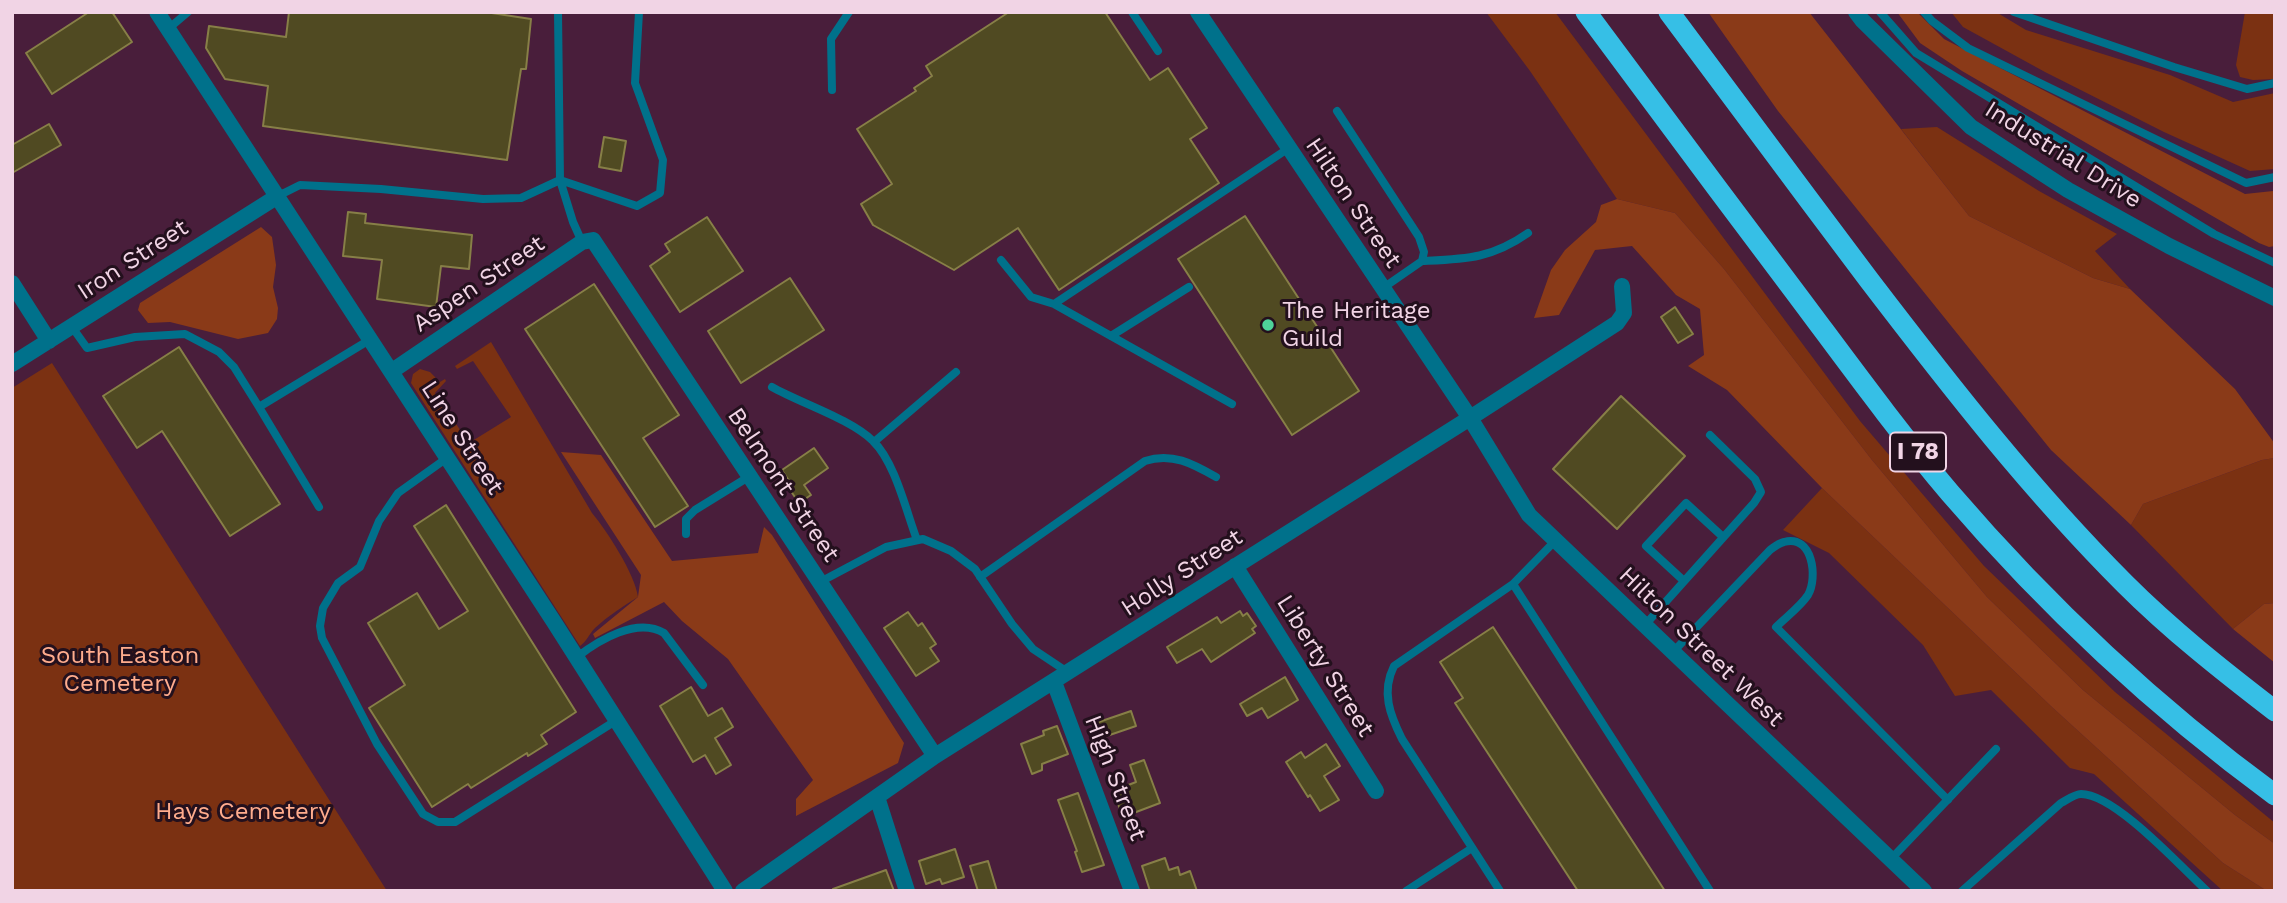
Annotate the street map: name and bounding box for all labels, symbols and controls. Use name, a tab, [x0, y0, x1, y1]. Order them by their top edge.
street label: Industrial Drive	[1979, 95, 2147, 215]
street label: Hilton Street	[1299, 133, 1407, 273]
street label: Iron Street	[72, 214, 194, 306]
street label: Aspen Street	[408, 229, 550, 339]
place label: The Heritage Guild	[1282, 297, 1431, 353]
marker: The Heritage Guild	[1260, 317, 1276, 333]
street label: Line Street	[415, 376, 509, 500]
street label: Belmont Street	[721, 403, 845, 567]
road number: I 78	[1890, 432, 1946, 472]
street label: Holly Street	[1116, 523, 1248, 623]
street label: Hilton Street West	[1613, 561, 1789, 733]
street label: Liberty Street	[1270, 590, 1380, 742]
park label: South Easton Cemetery	[41, 642, 199, 698]
street label: High Street	[1078, 711, 1152, 845]
park label: Hays Cemetery	[155, 798, 331, 826]

